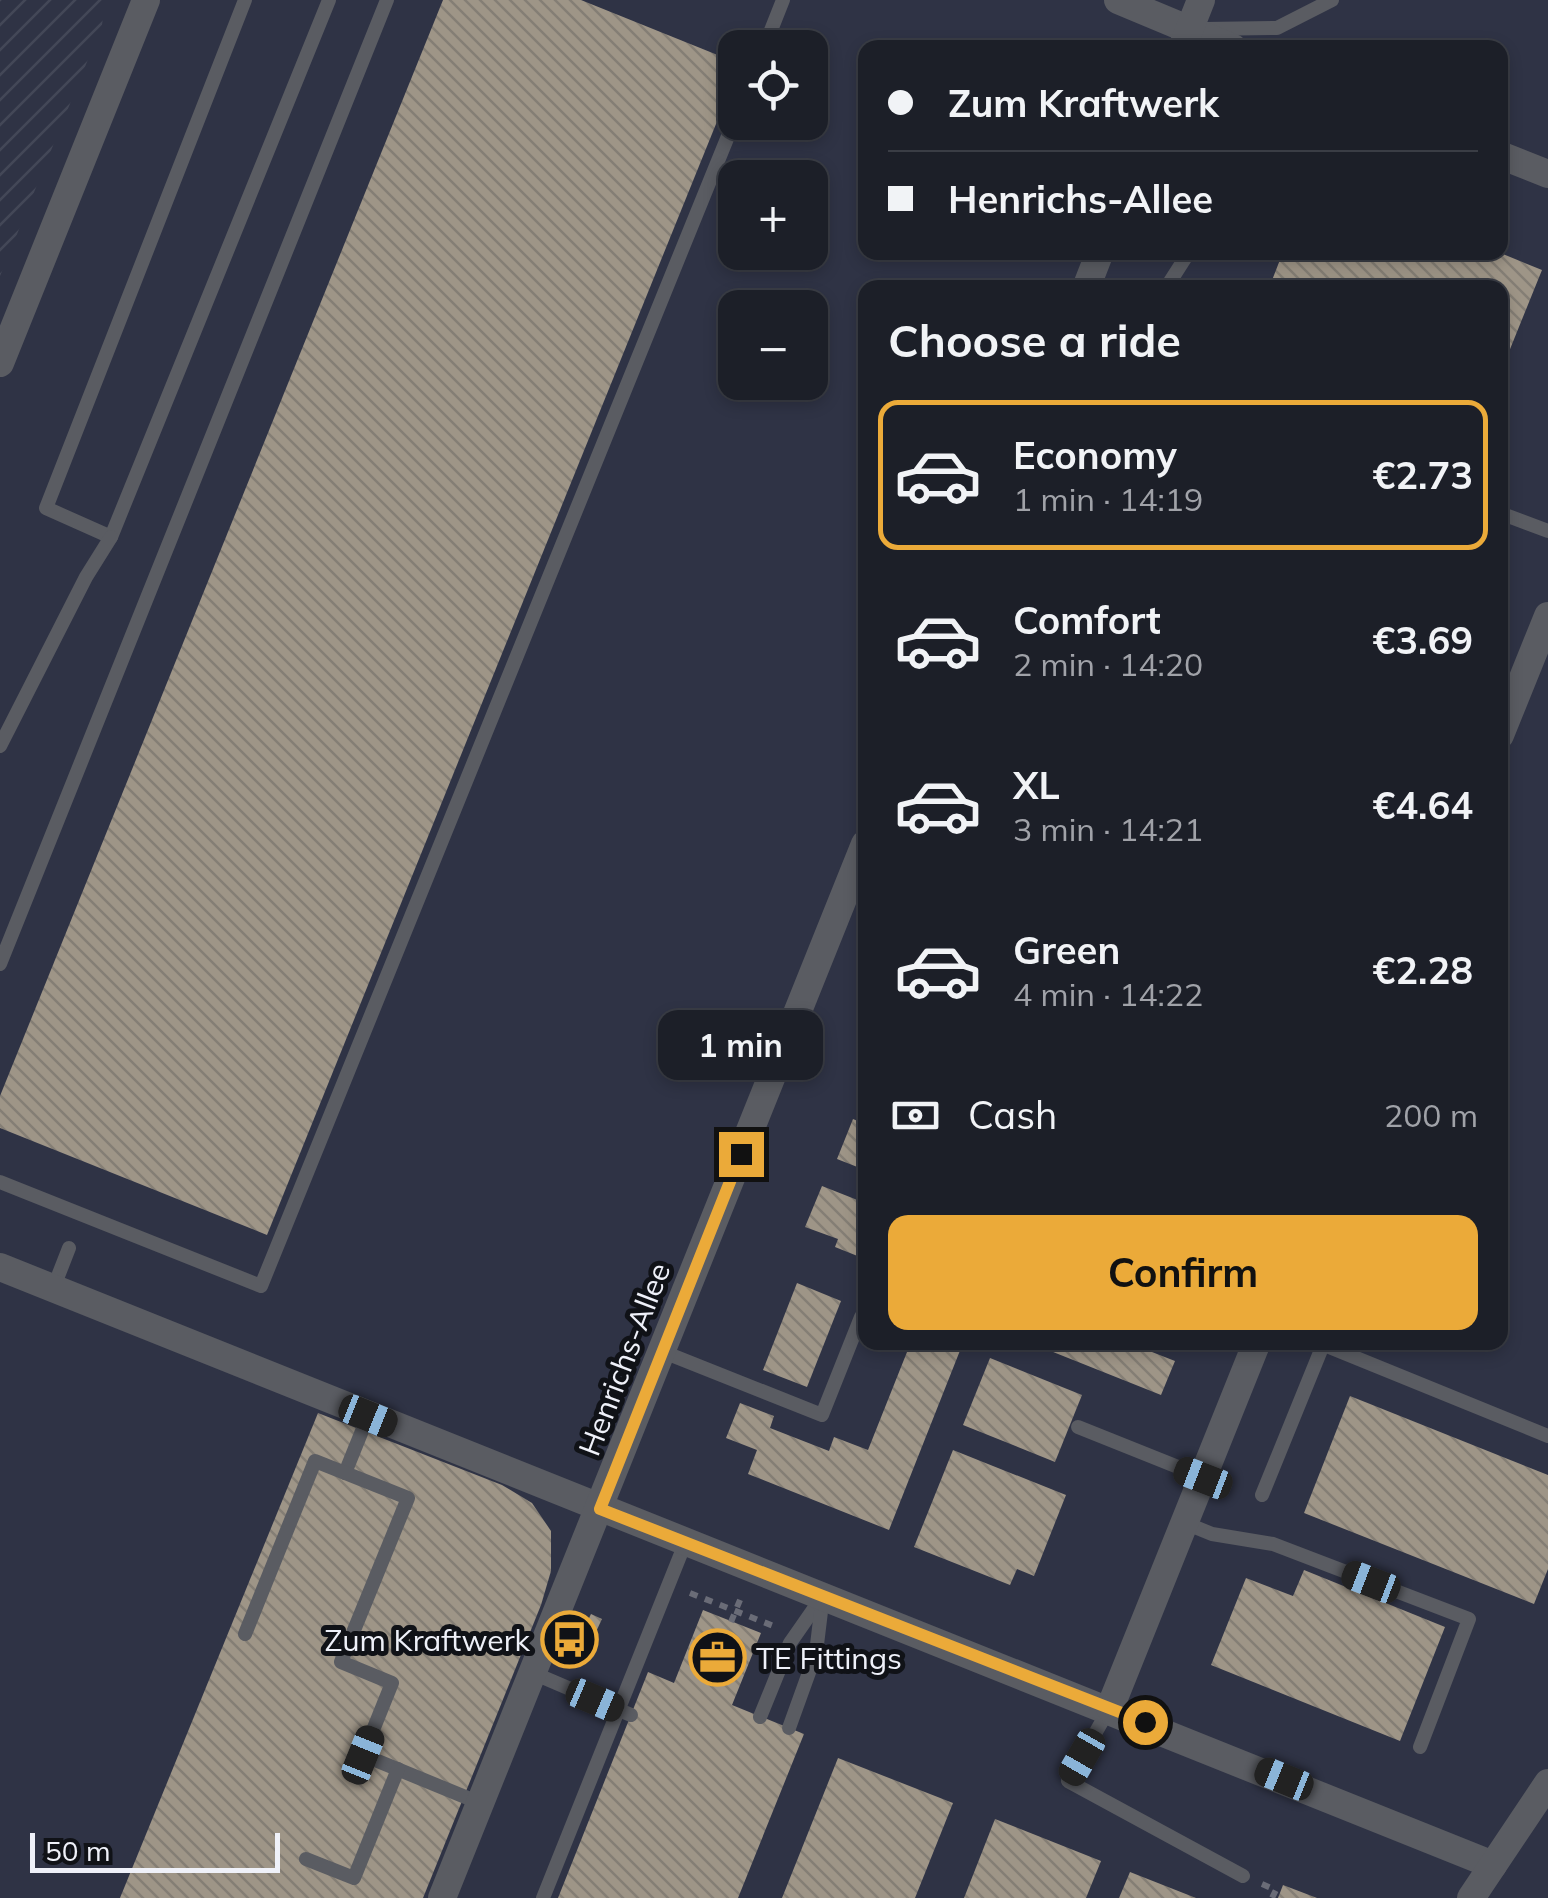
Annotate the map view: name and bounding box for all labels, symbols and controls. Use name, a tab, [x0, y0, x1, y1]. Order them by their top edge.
map controls	[718, 30, 828, 400]
button: locate	[718, 30, 828, 140]
text: Zum Kraftwerk	[948, 79, 1219, 127]
button: +	[718, 160, 828, 270]
text: Henrichs-Allee	[948, 175, 1213, 223]
button: −	[718, 290, 828, 400]
text: Choose a ride	[888, 312, 1181, 368]
icon: car	[893, 430, 983, 520]
text: Economy	[1013, 431, 1177, 479]
text: €2.73	[1372, 451, 1473, 499]
text: 1 min · 14:19	[1013, 479, 1203, 519]
icon: car	[893, 595, 983, 685]
text: Comfort	[1013, 596, 1161, 644]
text: €3.69	[1372, 616, 1473, 664]
text: 2 min · 14:20	[1013, 644, 1203, 684]
icon: car	[893, 760, 983, 850]
text: XL	[1013, 761, 1060, 809]
text: €4.64	[1372, 781, 1473, 829]
text: 3 min · 14:21	[1013, 809, 1203, 849]
icon: car	[893, 925, 983, 1015]
text: Green	[1013, 926, 1120, 974]
text: €2.28	[1372, 946, 1473, 994]
text: 4 min · 14:22	[1013, 974, 1203, 1014]
callout: 1 min	[658, 1009, 824, 1079]
text: 1 min	[698, 1025, 783, 1065]
icon: cash	[888, 1088, 943, 1143]
text: Cash	[968, 1091, 1057, 1139]
text: 200 m	[1384, 1095, 1478, 1135]
route end	[719, 1132, 764, 1177]
button: Confirm	[888, 1215, 1478, 1330]
street label: Henrichs-Allee	[570, 1257, 678, 1461]
car	[335, 1391, 401, 1441]
car	[1170, 1453, 1236, 1503]
car	[1338, 1557, 1404, 1607]
bus stop icon: Zum Kraftwerk	[539, 1610, 599, 1670]
place label: Zum Kraftwerk	[325, 1621, 531, 1659]
office icon: TE Fittings	[687, 1628, 747, 1688]
place label: TE Fittings	[756, 1639, 902, 1677]
car	[562, 1674, 628, 1726]
route start	[1123, 1700, 1168, 1745]
car	[338, 1722, 388, 1788]
car	[1054, 1724, 1110, 1790]
car	[1251, 1754, 1317, 1804]
scale bar	[30, 1828, 280, 1872]
text: 50 m	[45, 1833, 111, 1868]

